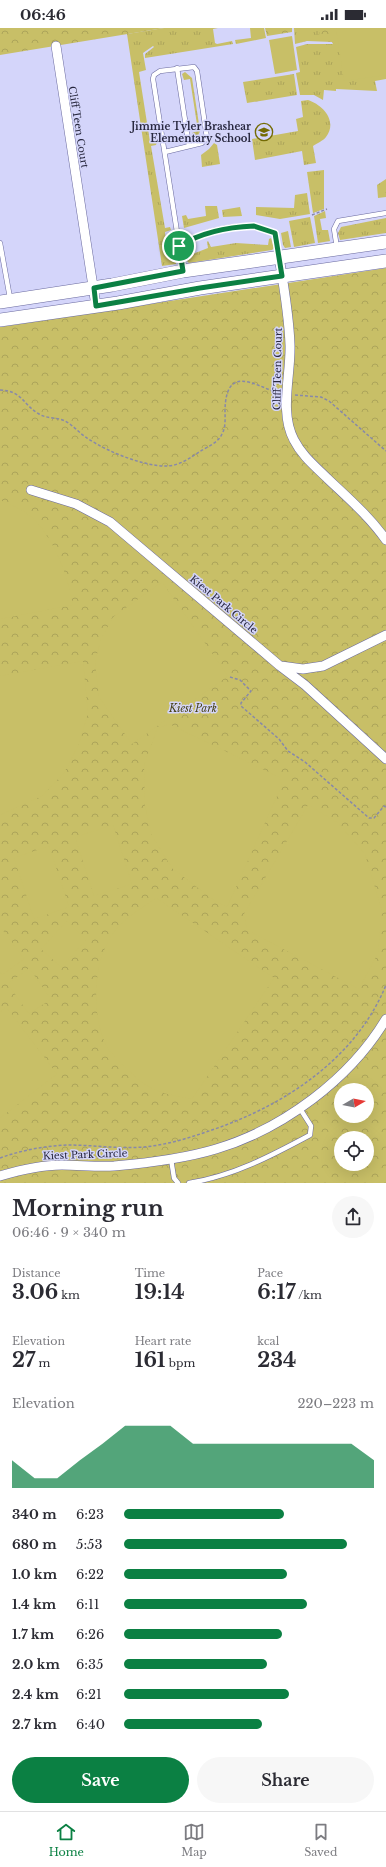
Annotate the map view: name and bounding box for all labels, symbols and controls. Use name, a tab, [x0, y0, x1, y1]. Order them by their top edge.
text: 06:46	[20, 5, 66, 24]
street label: Cliff Teen Court	[66, 85, 91, 169]
place label: Jimmie Tyler Brashear Elementary School	[129, 120, 251, 145]
school or university icon: Jimmie Tyler Brashear Elementary School	[254, 122, 274, 142]
pin	[162, 229, 196, 263]
icon: arrive	[168, 235, 190, 257]
street label: Cliff Teen Court	[270, 327, 285, 410]
street label: Kiest Park Circle	[187, 572, 260, 637]
park label: Kiest Park	[168, 702, 217, 715]
north arrow	[334, 1083, 374, 1123]
map controls	[334, 1083, 374, 1171]
button: locate	[334, 1131, 374, 1171]
street label: Kiest Park Circle	[43, 1147, 128, 1162]
text: Morning run	[12, 1195, 164, 1222]
button: share	[332, 1196, 374, 1238]
text: 06:46 · 9 × 340 m	[12, 1224, 126, 1241]
text: Distance	[12, 1266, 61, 1280]
text: Time	[135, 1266, 165, 1280]
text: Pace	[257, 1266, 283, 1280]
text: 3.06	[12, 1280, 58, 1304]
text: 19:14	[135, 1280, 185, 1304]
text: 6:17	[257, 1280, 296, 1304]
text: km	[58, 1288, 80, 1302]
text: /km	[296, 1288, 322, 1302]
text: Elevation	[12, 1334, 65, 1348]
text: Heart rate	[135, 1334, 191, 1348]
text: kcal	[257, 1334, 279, 1348]
text: 27	[12, 1348, 35, 1372]
text: 161	[135, 1348, 166, 1372]
text: 234	[257, 1348, 296, 1372]
text: m	[35, 1356, 50, 1370]
text: bpm	[166, 1356, 195, 1370]
text: Elevation	[12, 1395, 75, 1412]
text: 220–223 m	[298, 1395, 374, 1412]
text: 340 m	[12, 1506, 57, 1523]
text: 6:23	[76, 1506, 104, 1523]
text: 680 m	[12, 1536, 57, 1553]
text: 5:53	[76, 1536, 102, 1553]
text: 1.0 km	[12, 1566, 57, 1583]
text: 6:22	[76, 1566, 104, 1583]
text: 1.4 km	[12, 1596, 56, 1613]
text: 6:11	[76, 1596, 100, 1613]
text: 1.7 km	[12, 1626, 54, 1643]
text: 6:26	[76, 1626, 104, 1643]
text: 2.0 km	[12, 1656, 60, 1673]
text: 6:35	[76, 1656, 103, 1673]
text: 2.4 km	[12, 1686, 59, 1703]
text: 6:21	[76, 1686, 102, 1703]
text: 2.7 km	[12, 1716, 57, 1733]
text: 6:40	[76, 1716, 105, 1733]
button: Save	[12, 1757, 189, 1803]
button: Share	[197, 1757, 374, 1803]
tab: Home	[49, 1821, 84, 1859]
tab: Map	[181, 1821, 207, 1859]
tab: Saved	[304, 1821, 337, 1859]

